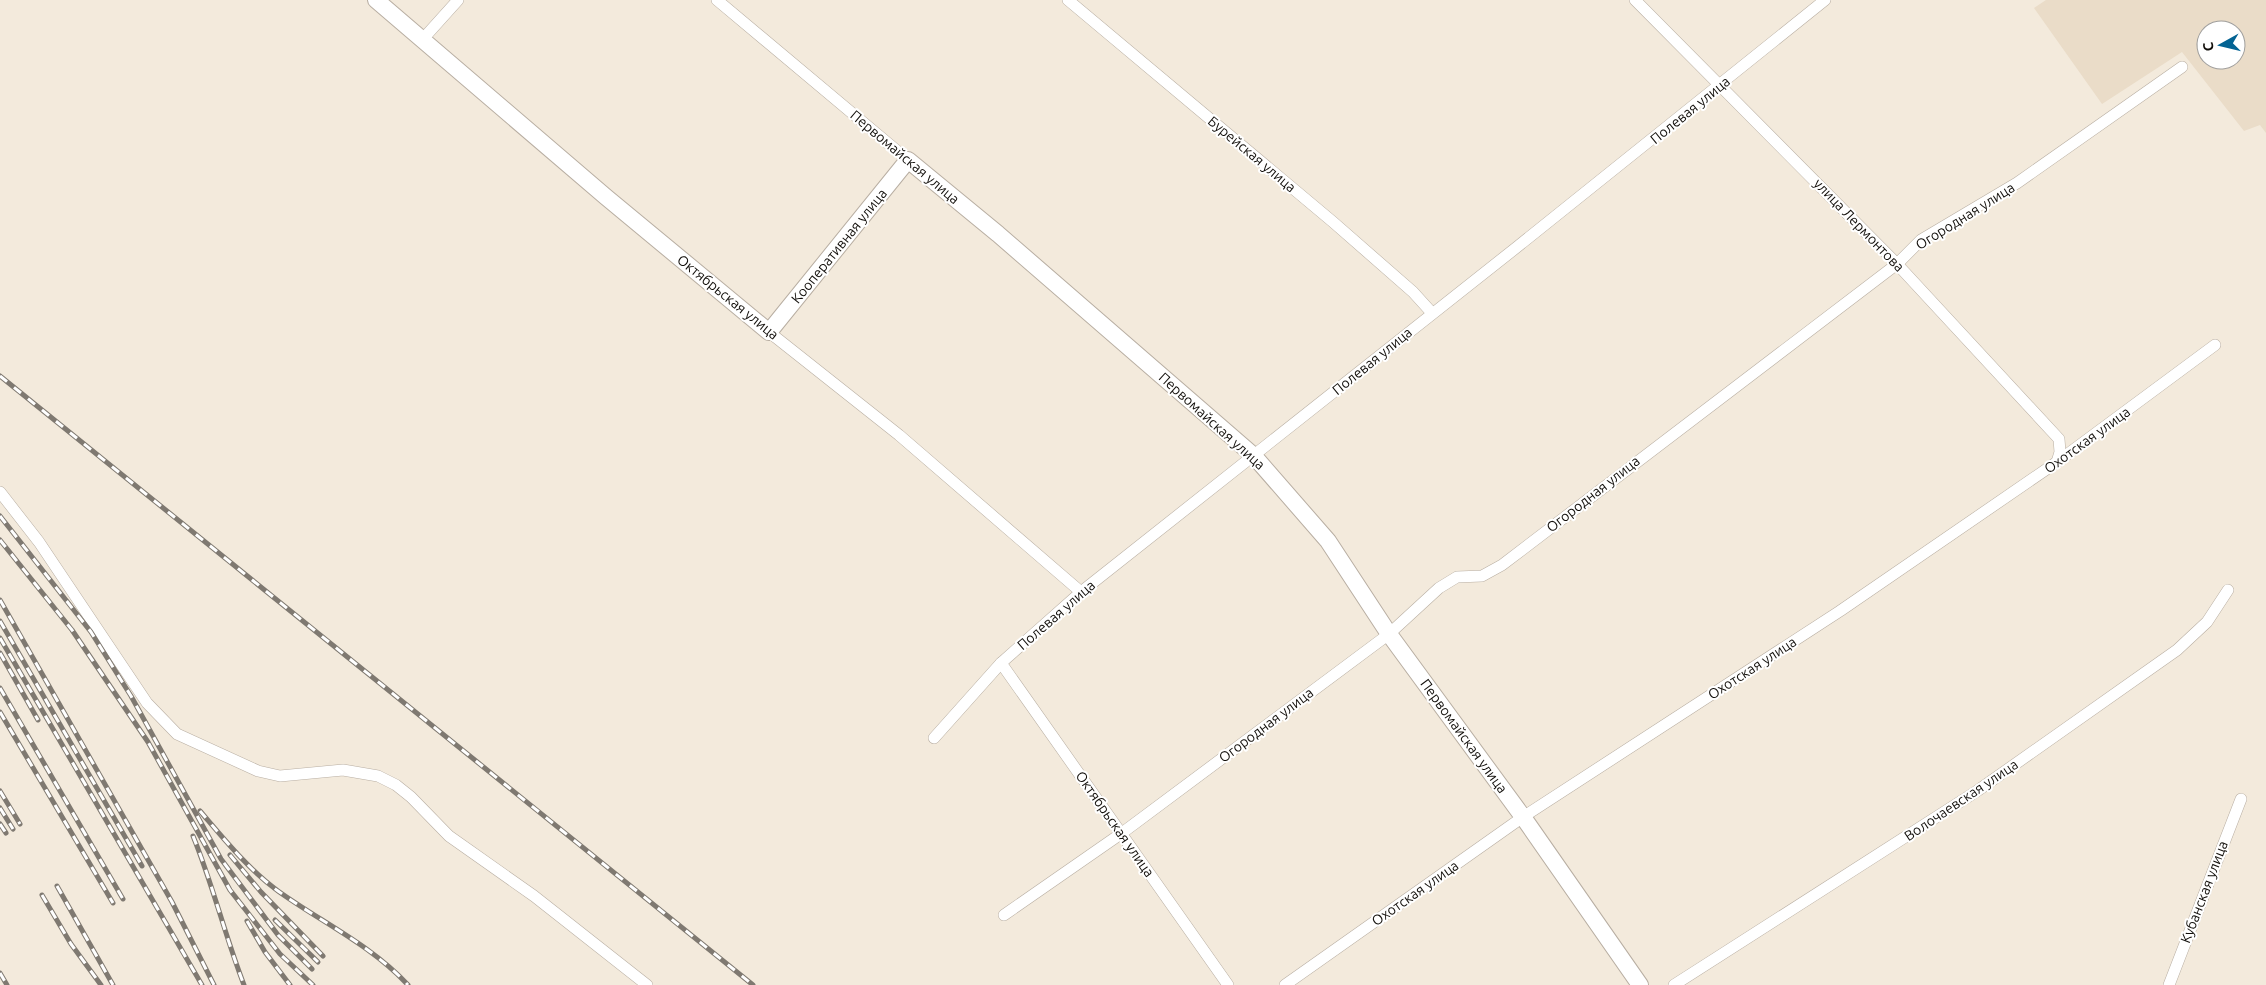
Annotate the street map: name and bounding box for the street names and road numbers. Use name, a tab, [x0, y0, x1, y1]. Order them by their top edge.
street label: Полевая улица	[1647, 73, 1733, 147]
street label: Первомайская улица	[847, 107, 963, 207]
street label: Бурейская улица	[1205, 113, 1299, 195]
street label: улица Лермонтова	[1811, 175, 1907, 275]
street label: Огородная улица	[1913, 179, 2017, 253]
street label: Кооперативная улица	[788, 186, 890, 306]
street label: Октябрьская улица	[674, 251, 782, 343]
street label: Полевая улица	[1329, 324, 1415, 398]
street label: Первомайская улица	[1156, 369, 1268, 473]
street label: Охотская улица	[2041, 404, 2133, 476]
street label: Огородная улица	[1543, 453, 1643, 535]
street label: Полевая улица	[1014, 577, 1098, 653]
street label: Охотская улица	[1705, 633, 1799, 703]
street label: Первомайская улица	[1417, 676, 1511, 796]
street label: Огородная улица	[1216, 684, 1316, 766]
street label: Волочаевская улица	[1901, 756, 2021, 844]
street label: Октябрьская улица	[1072, 768, 1158, 880]
street label: Кубанская улица	[2177, 839, 2231, 945]
street label: Охотская улица	[1369, 857, 1461, 929]

